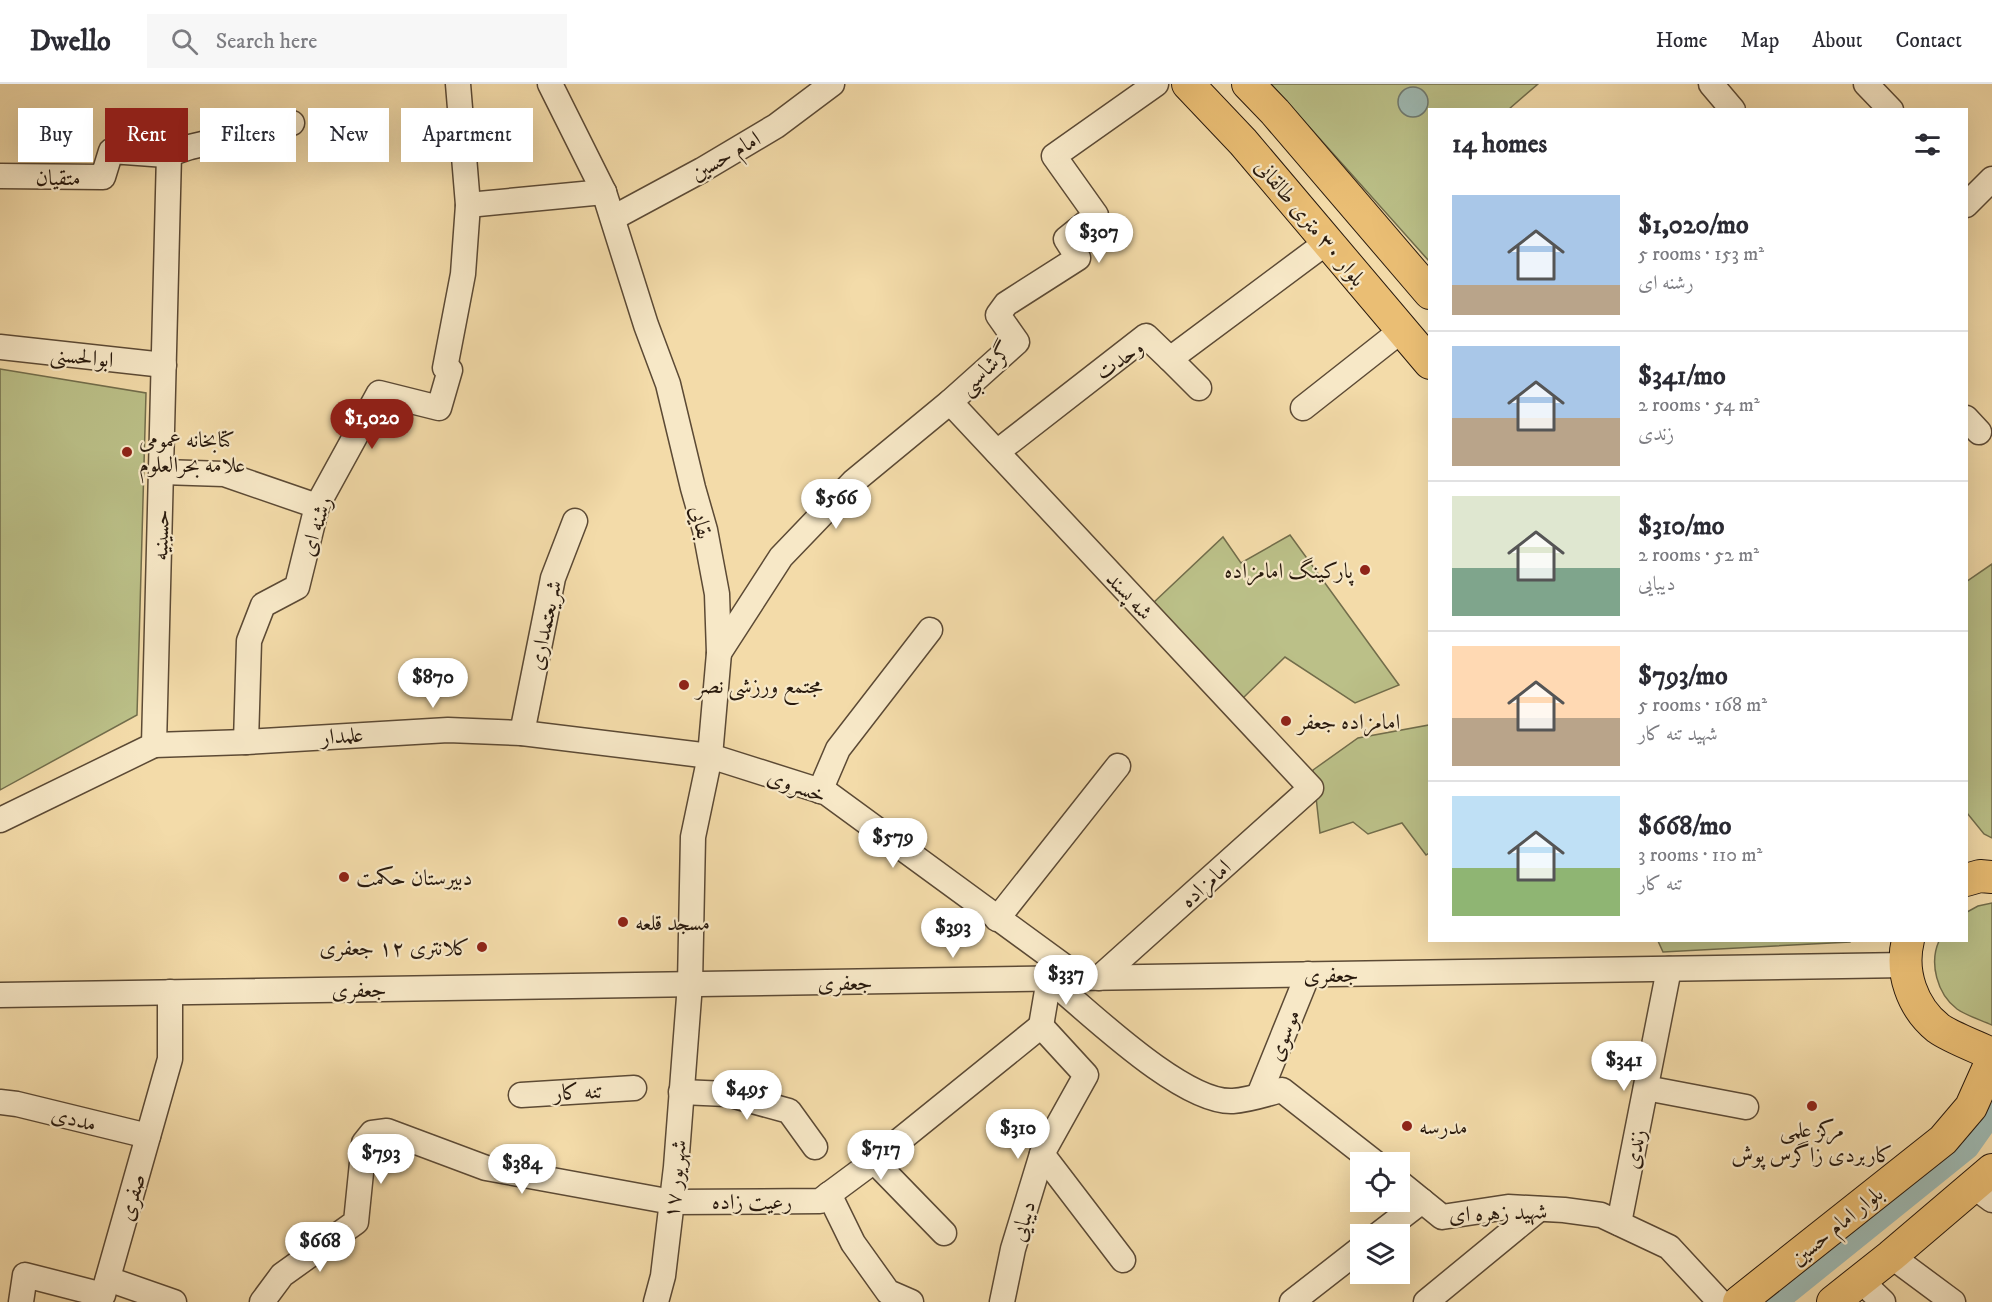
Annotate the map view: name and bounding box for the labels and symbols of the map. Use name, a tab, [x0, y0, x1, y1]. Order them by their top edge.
street label: امام حسین	[686, 125, 768, 191]
street label: بلوار ۳۰ متری طالقانی	[1249, 154, 1371, 292]
street label: متقیان	[35, 165, 81, 192]
pin: $307	[1063, 213, 1135, 264]
street label: وحدت	[1090, 334, 1149, 386]
street label: گرشاسبی	[952, 335, 1021, 404]
street label: ابوالحسنی	[49, 341, 115, 375]
pin: $1,020	[323, 399, 421, 450]
place label: کتابخانه عمومی علامه بحرالعلوم	[139, 427, 245, 484]
marker: کتابخانه عمومی علامه بحرالعلوم	[120, 445, 134, 459]
pin: $566	[800, 479, 872, 530]
street label: رشنه ای	[294, 493, 339, 560]
street label: بقایی	[682, 503, 718, 542]
street label: حسینیه	[147, 509, 176, 561]
place label: پارکینگ امامزاده	[1224, 557, 1355, 587]
marker: پارکینگ امامزاده	[1358, 563, 1372, 577]
street label: شه پسند	[1099, 566, 1158, 627]
street label: شریعتمداری	[523, 578, 568, 673]
pin: $870	[397, 658, 469, 709]
place label: مجتمع ورزشی نصر	[694, 673, 823, 705]
marker: مجتمع ورزشی نصر	[677, 678, 691, 692]
place label: امامزاده جعفر	[1296, 709, 1400, 737]
marker: امامزاده جعفر	[1279, 714, 1293, 728]
street label: علمدار	[318, 722, 364, 752]
street label: خسروی	[763, 763, 830, 809]
pin: $579	[857, 818, 929, 869]
street label: امامزاده	[1175, 854, 1238, 915]
place label: دبیرستان حکمت	[356, 865, 472, 892]
marker: دبیرستان حکمت	[337, 870, 351, 884]
pin: $393	[917, 908, 989, 959]
place label: مسجد قلعه	[635, 910, 710, 937]
marker: مسجد قلعه	[616, 915, 630, 929]
place label: کلانتری ۱۲ جعفری	[319, 935, 470, 962]
marker: کلانتری ۱۲ جعفری	[475, 940, 489, 954]
pin: $337	[1030, 955, 1102, 1006]
street label: جعفری	[1303, 962, 1359, 989]
street label: جعفری	[817, 970, 873, 997]
street label: جعفری	[331, 977, 387, 1004]
street label: موسوی	[1262, 1006, 1307, 1065]
pin: $341	[1588, 1041, 1660, 1092]
pin: $495	[711, 1070, 783, 1121]
street label: تنه کار	[551, 1078, 604, 1107]
marker: مرکز علمی کاربردی زاگرس پوش	[1805, 1099, 1819, 1113]
street label: مددی	[48, 1101, 99, 1138]
pin: $310	[982, 1109, 1054, 1160]
place label: مدرسه	[1419, 1114, 1468, 1141]
place label: مرکز علمی کاربردی زاگرس پوش	[1731, 1117, 1893, 1171]
marker: مدرسه	[1400, 1119, 1414, 1133]
street label: زندی	[1618, 1127, 1653, 1171]
pin: $717	[845, 1130, 917, 1181]
pin: $793	[345, 1134, 417, 1185]
street label: ۱۷ شهریور	[658, 1138, 693, 1220]
pin: $384	[486, 1144, 558, 1195]
street label: صفری	[113, 1171, 152, 1224]
street label: بلوار امام حسین	[1785, 1181, 1892, 1276]
street label: رعیت زاده	[712, 1189, 792, 1216]
street label: دیبایی	[1005, 1198, 1043, 1245]
street label: شهید زهره ای	[1448, 1198, 1548, 1229]
pin: $668	[284, 1222, 356, 1273]

